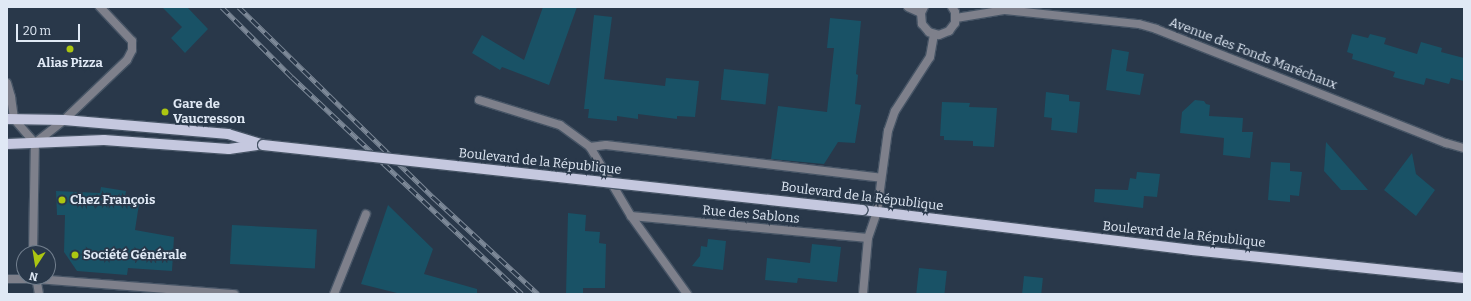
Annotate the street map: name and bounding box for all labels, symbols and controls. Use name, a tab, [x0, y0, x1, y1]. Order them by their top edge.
street label: Avenue des Fonds Maréchaux	[1167, 15, 1339, 93]
scale bar	[18, 16, 82, 42]
text: 20 m	[23, 24, 51, 38]
marker: Alias Pizza	[65, 44, 75, 54]
place label: Alias Pizza	[37, 55, 103, 71]
place label: Gare de Vaucresson	[173, 97, 245, 128]
marker: Gare de Vaucresson	[160, 107, 170, 117]
street label: Boulevard de la République	[458, 146, 622, 178]
street label: Boulevard de la République	[780, 179, 944, 215]
place label: Chez François	[70, 192, 155, 208]
marker: Chez François	[57, 195, 67, 205]
street label: Rue des Sablons	[702, 203, 800, 227]
street label: Boulevard de la République	[1102, 219, 1266, 251]
north arrow	[16, 245, 56, 285]
place label: Société Générale	[83, 247, 187, 263]
marker: Société Générale	[70, 250, 80, 260]
text: N	[28, 269, 39, 283]

